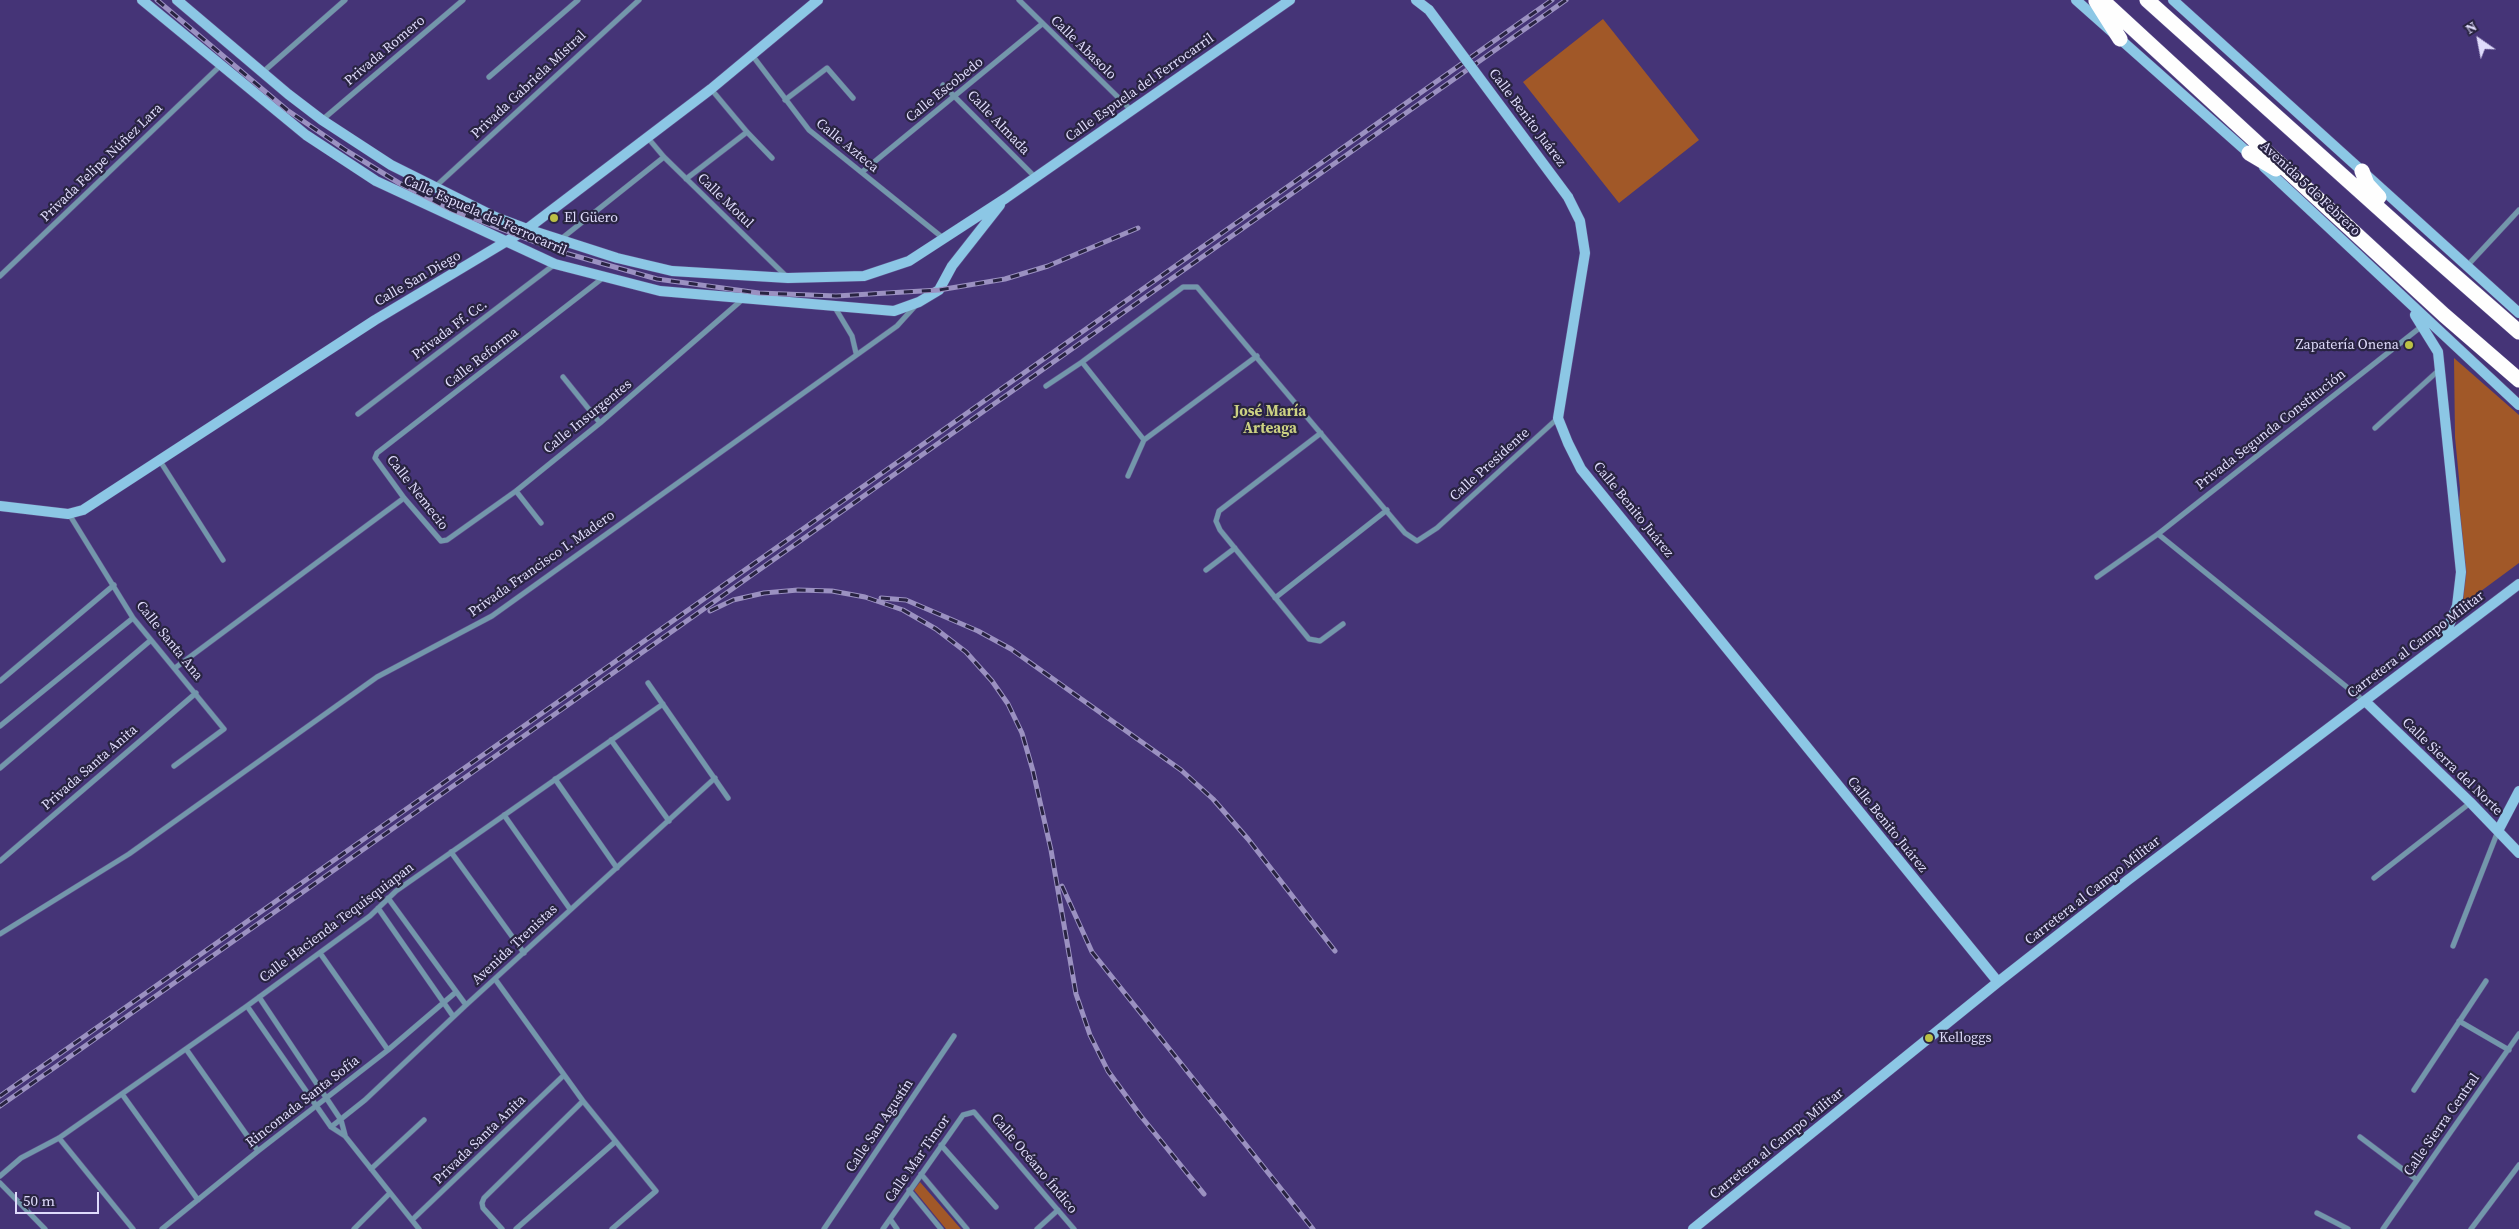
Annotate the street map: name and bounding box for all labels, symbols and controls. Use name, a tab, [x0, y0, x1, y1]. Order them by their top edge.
street label: Privada Romero	[341, 12, 429, 90]
street label: Calle Abasolo	[1047, 13, 1119, 83]
north arrow	[2454, 15, 2504, 65]
text: N	[2461, 16, 2481, 39]
street label: Privada Gabriela Mistral	[468, 27, 590, 143]
street label: Calle Espuela del Ferrocarril	[1063, 30, 1217, 146]
street label: Calle Escobedo	[903, 54, 987, 126]
street label: Calle Benito Juárez	[1485, 66, 1569, 170]
street label: Calle Almada	[963, 87, 1033, 159]
street label: Privada Felipe Núñez Lara	[37, 100, 167, 226]
street label: Calle Azteca	[812, 116, 882, 176]
street label: Avenida 5 de Febrero	[2256, 138, 2364, 240]
street label: Calle Motul	[693, 170, 757, 232]
street label: Calle Espuela del Ferrocarril	[401, 172, 569, 260]
place label: El Güero	[564, 210, 618, 226]
marker: El Güero	[548, 212, 560, 224]
street label: Calle San Diego	[372, 248, 464, 310]
street label: Privada Ff. Cc.	[409, 296, 491, 364]
street label: Calle Reforma	[442, 324, 522, 392]
place label: Zapatería Onena	[2296, 337, 2399, 353]
marker: Zapatería Onena	[2403, 339, 2415, 351]
street label: Privada Segunda Constitución	[2193, 366, 2349, 494]
street label: Calle Insurgentes	[540, 376, 636, 458]
district label: José María Arteaga	[1234, 403, 1306, 438]
street label: Calle Presidente	[1447, 425, 1533, 505]
street label: Calle Nemecio	[383, 452, 451, 534]
street label: Calle Benito Juárez	[1589, 459, 1677, 561]
street label: Privada Francisco I. Madero	[466, 507, 618, 621]
street label: Carretera al Campo Militar	[2344, 588, 2488, 702]
street label: Calle Santa Ana	[132, 598, 206, 684]
street label: Calle Sierra del Norte	[2398, 715, 2506, 819]
street label: Privada Santa Anita	[39, 722, 141, 814]
street label: Calle Benito Juárez	[1843, 774, 1931, 876]
street label: Carretera al Campo Militar	[2022, 833, 2164, 949]
street label: Calle Hacienda Tequisquiapan	[257, 859, 417, 987]
street label: Avenida Trenistas	[469, 901, 561, 989]
place label: Kelloggs	[1939, 1030, 1992, 1046]
marker: Kelloggs	[1923, 1032, 1935, 1044]
street label: Rinconada Santa Sofía	[243, 1053, 363, 1151]
street label: Calle Sierra Central	[2400, 1071, 2484, 1179]
street label: Calle San Agustín	[843, 1076, 917, 1176]
street label: Carretera al Campo Militar	[1707, 1085, 1847, 1203]
street label: Privada Santa Anita	[431, 1092, 529, 1188]
street label: Calle Océano Índico	[987, 1111, 1081, 1217]
street label: Calle Mar Timor	[882, 1112, 954, 1206]
scale bar	[18, 1182, 101, 1214]
text: 50 m	[23, 1190, 55, 1211]

